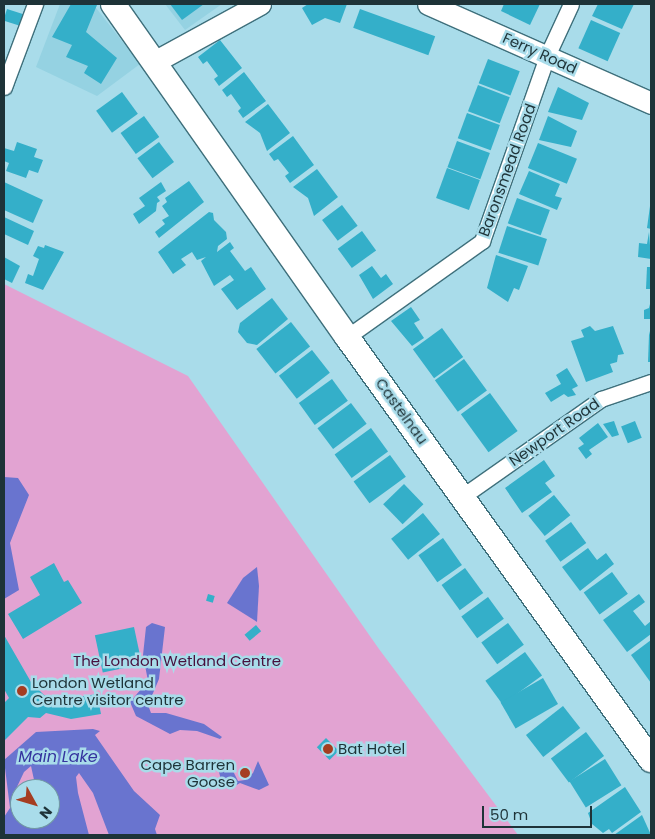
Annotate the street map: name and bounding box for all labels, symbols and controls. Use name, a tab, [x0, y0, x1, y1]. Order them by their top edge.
street label: Ferry Road	[500, 29, 580, 77]
street label: Baronsmead Road	[475, 101, 539, 239]
street label: Castelnau	[372, 374, 432, 448]
street label: Newport Road	[505, 394, 603, 470]
park label: The London Wetland Centre	[73, 652, 281, 670]
place label: London Wetland Centre visitor centre	[32, 673, 183, 708]
marker: London Wetland Centre visitor centre	[16, 685, 28, 697]
place label: Bat Hotel	[338, 740, 405, 758]
marker: Bat Hotel	[322, 743, 334, 755]
water label: Main Lake	[18, 747, 98, 767]
place label: Cape Barren Goose	[140, 755, 235, 790]
marker: Cape Barren Goose	[239, 767, 251, 779]
north arrow	[10, 779, 60, 829]
scale bar	[485, 796, 595, 828]
text: N	[35, 802, 57, 823]
text: 50 m	[490, 804, 528, 825]

